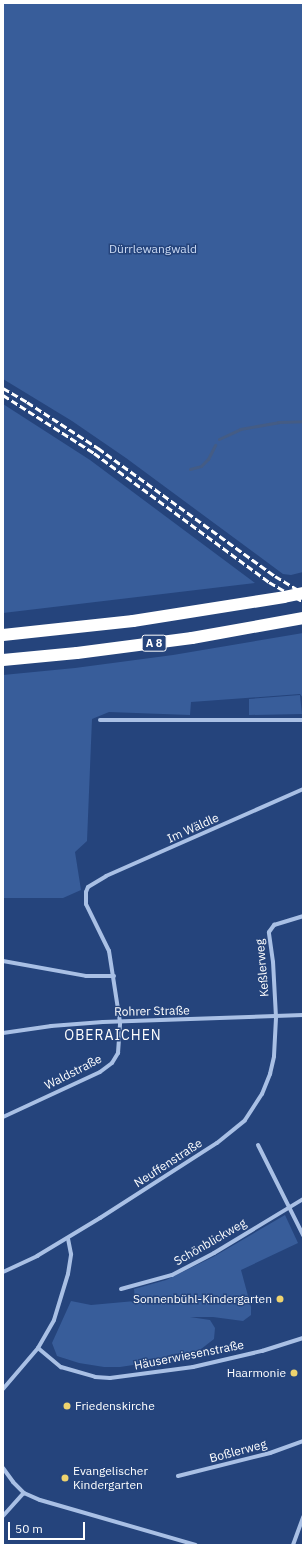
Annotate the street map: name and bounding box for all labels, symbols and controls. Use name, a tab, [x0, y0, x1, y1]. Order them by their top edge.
park label: Dürrlewangwald	[109, 242, 197, 256]
road number: A 8	[141, 634, 167, 652]
street label: Im Wäldle	[165, 810, 221, 846]
street label: Keßlerweg	[252, 938, 272, 998]
street label: Rohrer Straße	[114, 1003, 190, 1019]
district label: OBERAICHEN	[64, 1027, 162, 1043]
street label: Waldstraße	[42, 1051, 104, 1093]
street label: Neuffenstraße	[131, 1136, 205, 1190]
street label: Schönblickweg	[171, 1216, 249, 1268]
place label: Sonnenbühl-Kindergarten	[133, 1292, 272, 1306]
marker: Sonnenbühl-Kindergarten	[275, 1294, 285, 1304]
street label: Häuserwiesenstraße	[133, 1337, 245, 1373]
place label: Haarmonie	[227, 1366, 286, 1380]
marker: Haarmonie	[289, 1368, 299, 1378]
place label: Friedenskirche	[75, 1399, 155, 1413]
marker: Friedenskirche	[62, 1401, 72, 1411]
street label: Boßlerweg	[208, 1436, 268, 1466]
place label: Evangelischer Kindergarten	[73, 1464, 148, 1492]
marker: Evangelischer Kindergarten	[60, 1473, 70, 1483]
scale bar	[10, 1514, 87, 1540]
text: 50 m	[15, 1521, 43, 1536]

